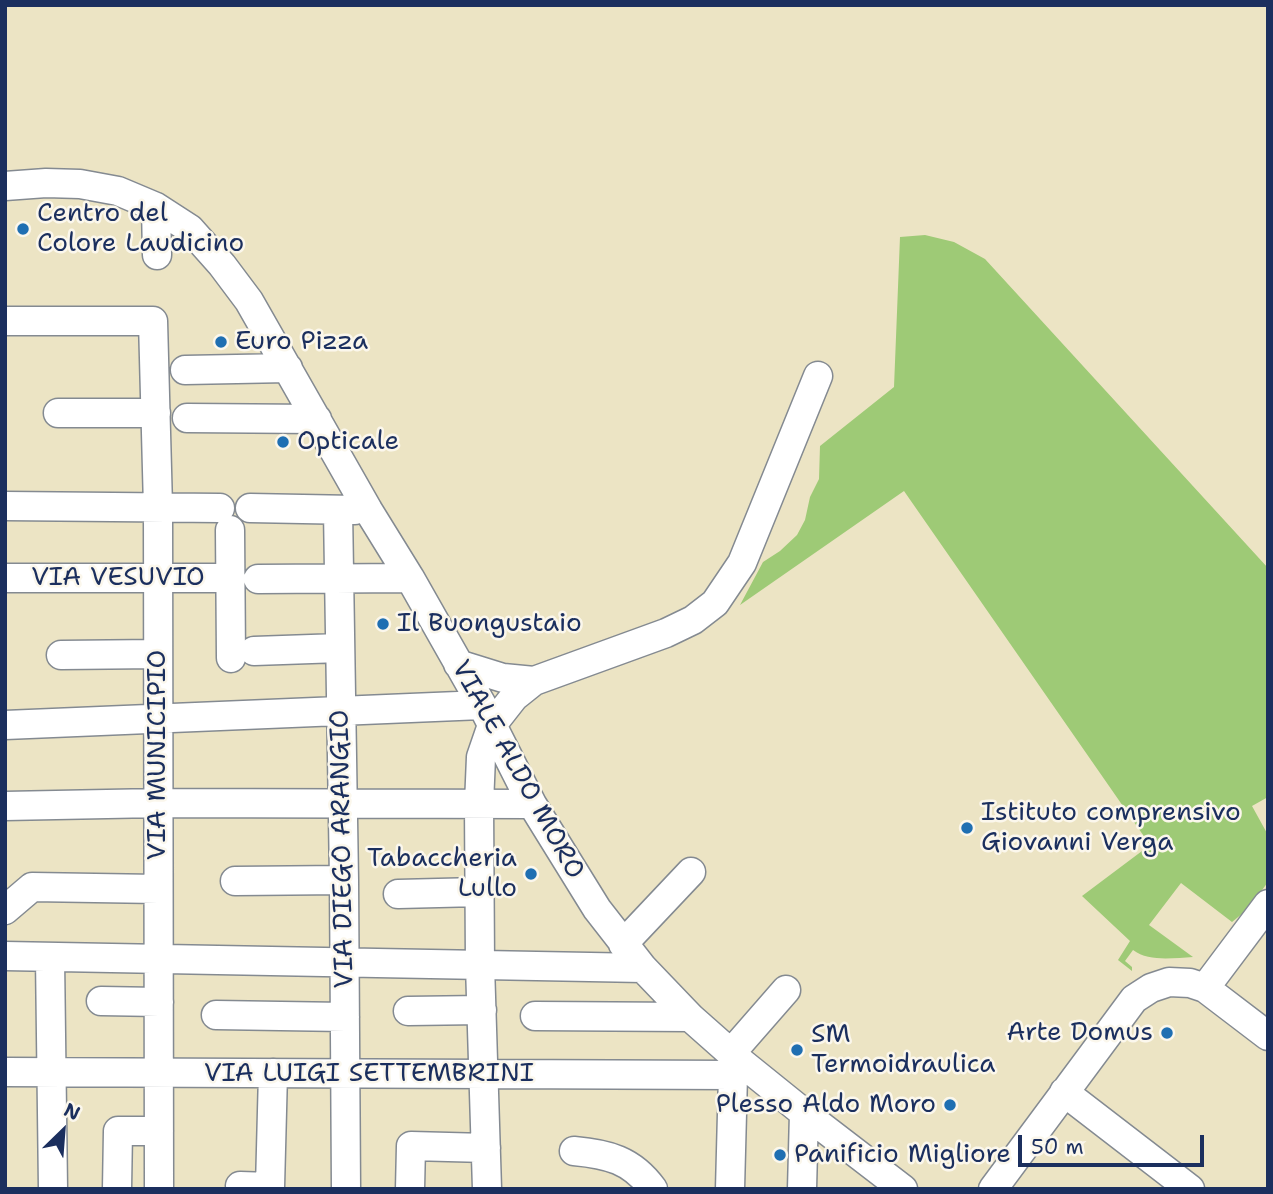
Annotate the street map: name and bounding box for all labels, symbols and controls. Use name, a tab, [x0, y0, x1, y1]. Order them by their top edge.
place label: Centro del Colore Laudicino	[37, 198, 244, 260]
marker: Centro del Colore Laudicino	[15, 221, 31, 237]
place label: Euro Pizza	[235, 326, 368, 358]
marker: Euro Pizza	[213, 334, 229, 350]
place label: Opticale	[297, 426, 399, 458]
marker: Opticale	[275, 434, 291, 450]
street label: VIA VESUVIO	[31, 562, 205, 594]
place label: Il Buongustaio	[397, 608, 582, 640]
marker: Il Buongustaio	[375, 616, 391, 632]
street label: VIA MUNICIPIO	[142, 650, 174, 860]
street label: VIALE ALDO MORO	[444, 655, 590, 885]
street label: VIA DIEGO ARANGIO	[325, 709, 361, 989]
place label: Istituto comprensivo Giovanni Verga	[981, 797, 1241, 858]
marker: Istituto comprensivo Giovanni Verga	[959, 820, 975, 836]
place label: Tabaccheria Lullo	[367, 843, 517, 904]
marker: Tabaccheria Lullo	[523, 866, 539, 882]
place label: Arte Domus	[1006, 1017, 1153, 1049]
place label: SM Termoidraulica	[811, 1019, 995, 1080]
marker: Arte Domus	[1159, 1025, 1175, 1041]
marker: SM Termoidraulica	[789, 1042, 805, 1058]
street label: VIA LUIGI SETTEMBRINI	[204, 1058, 534, 1090]
place label: Plesso Aldo Moro	[716, 1089, 936, 1121]
north arrow	[28, 1096, 98, 1166]
text: N	[60, 1097, 84, 1126]
marker: Plesso Aldo Moro	[942, 1097, 958, 1113]
scale bar	[1021, 1120, 1206, 1164]
text: 50 m	[1031, 1133, 1084, 1161]
place label: Panificio Migliore	[794, 1139, 1011, 1171]
marker: Panificio Migliore	[772, 1147, 788, 1163]

